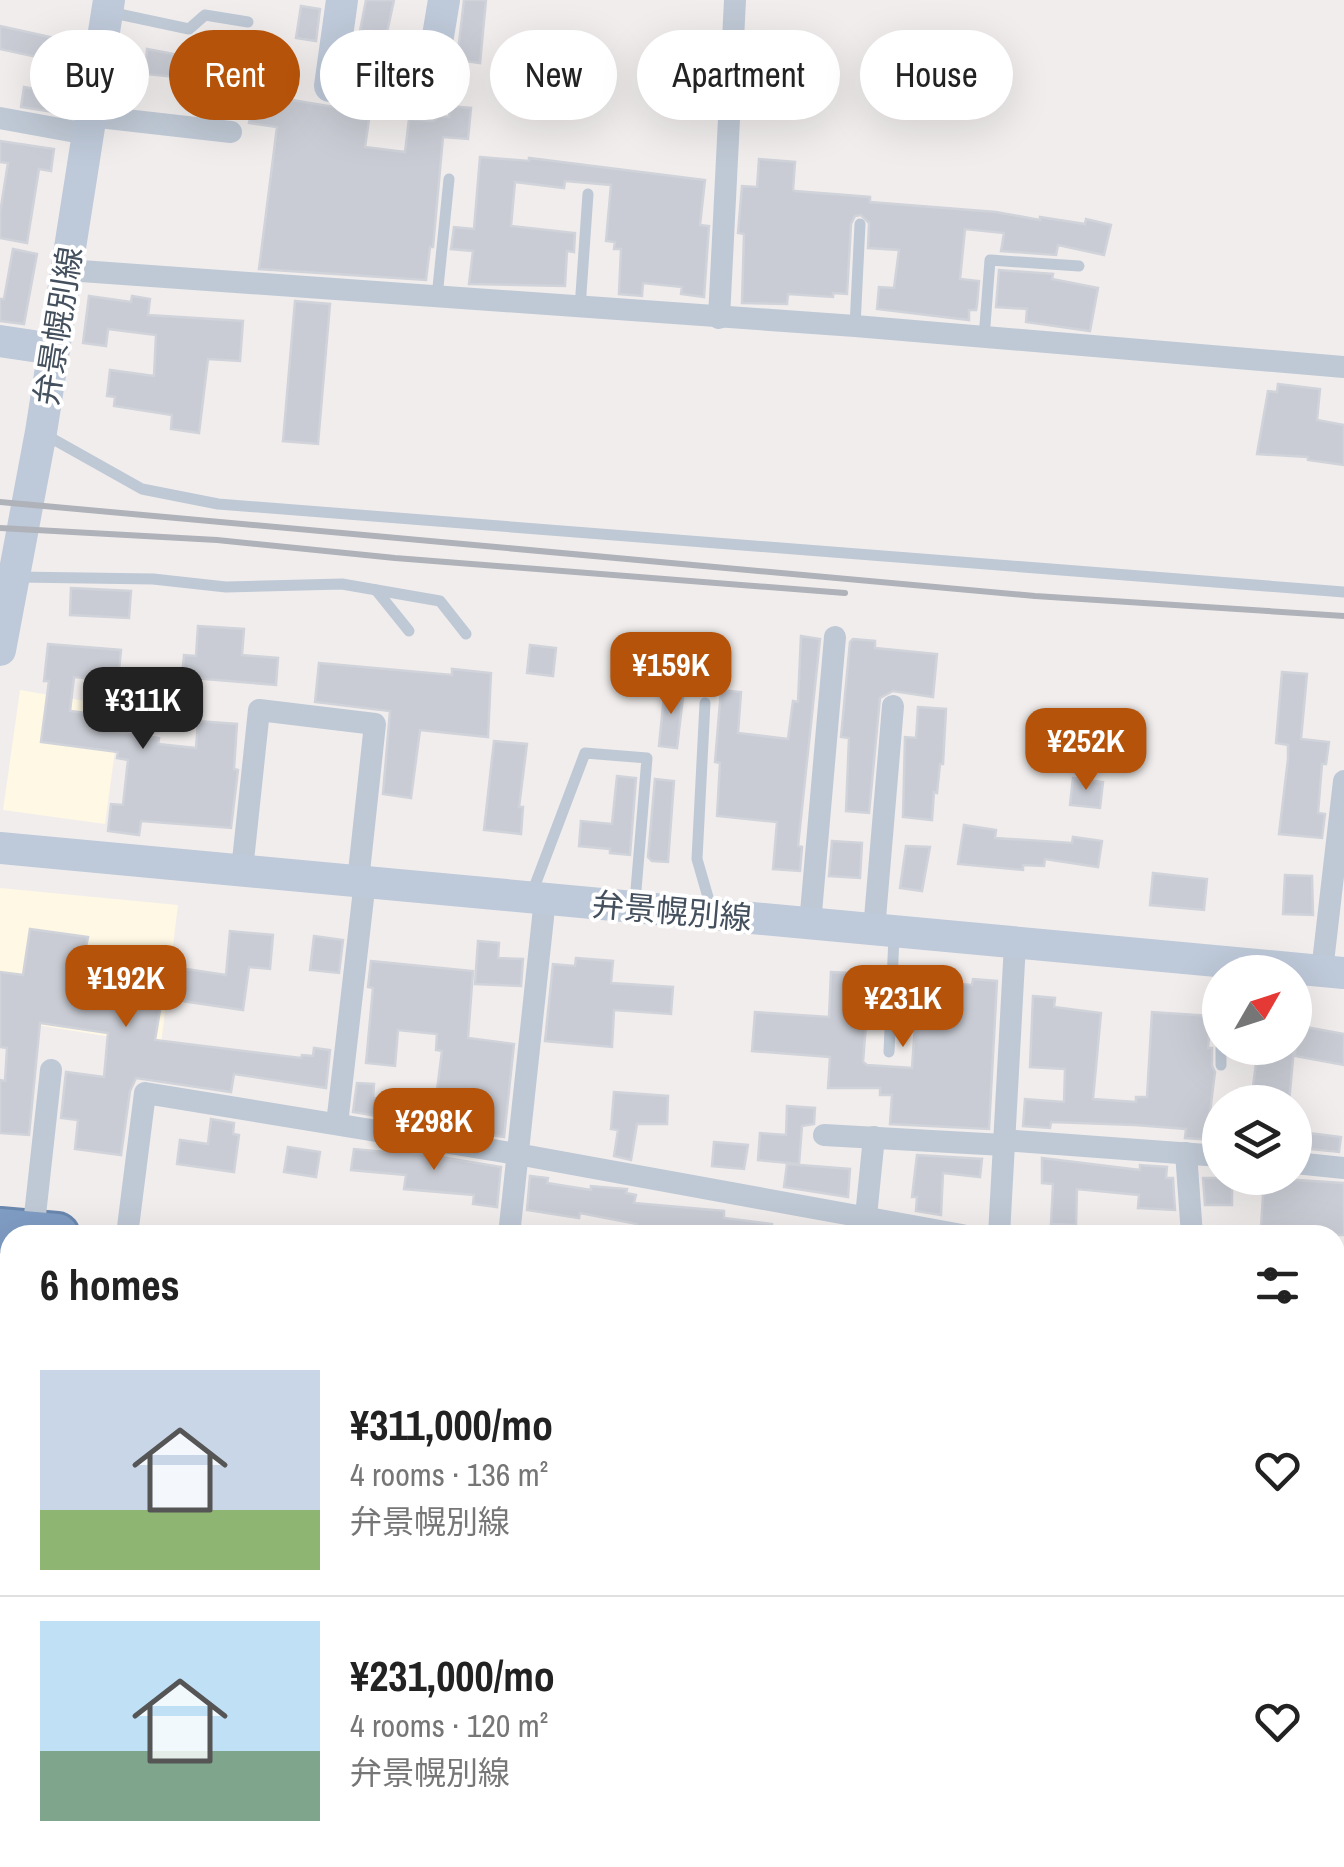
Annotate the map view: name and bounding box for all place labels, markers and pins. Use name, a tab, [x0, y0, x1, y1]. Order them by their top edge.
pin: ¥159K	[601, 632, 741, 717]
pin: ¥311K	[73, 667, 213, 752]
pin: ¥252K	[1016, 708, 1156, 793]
pin: ¥192K	[56, 945, 196, 1030]
pin: ¥231K	[833, 965, 973, 1050]
pin: ¥298K	[364, 1088, 504, 1173]

